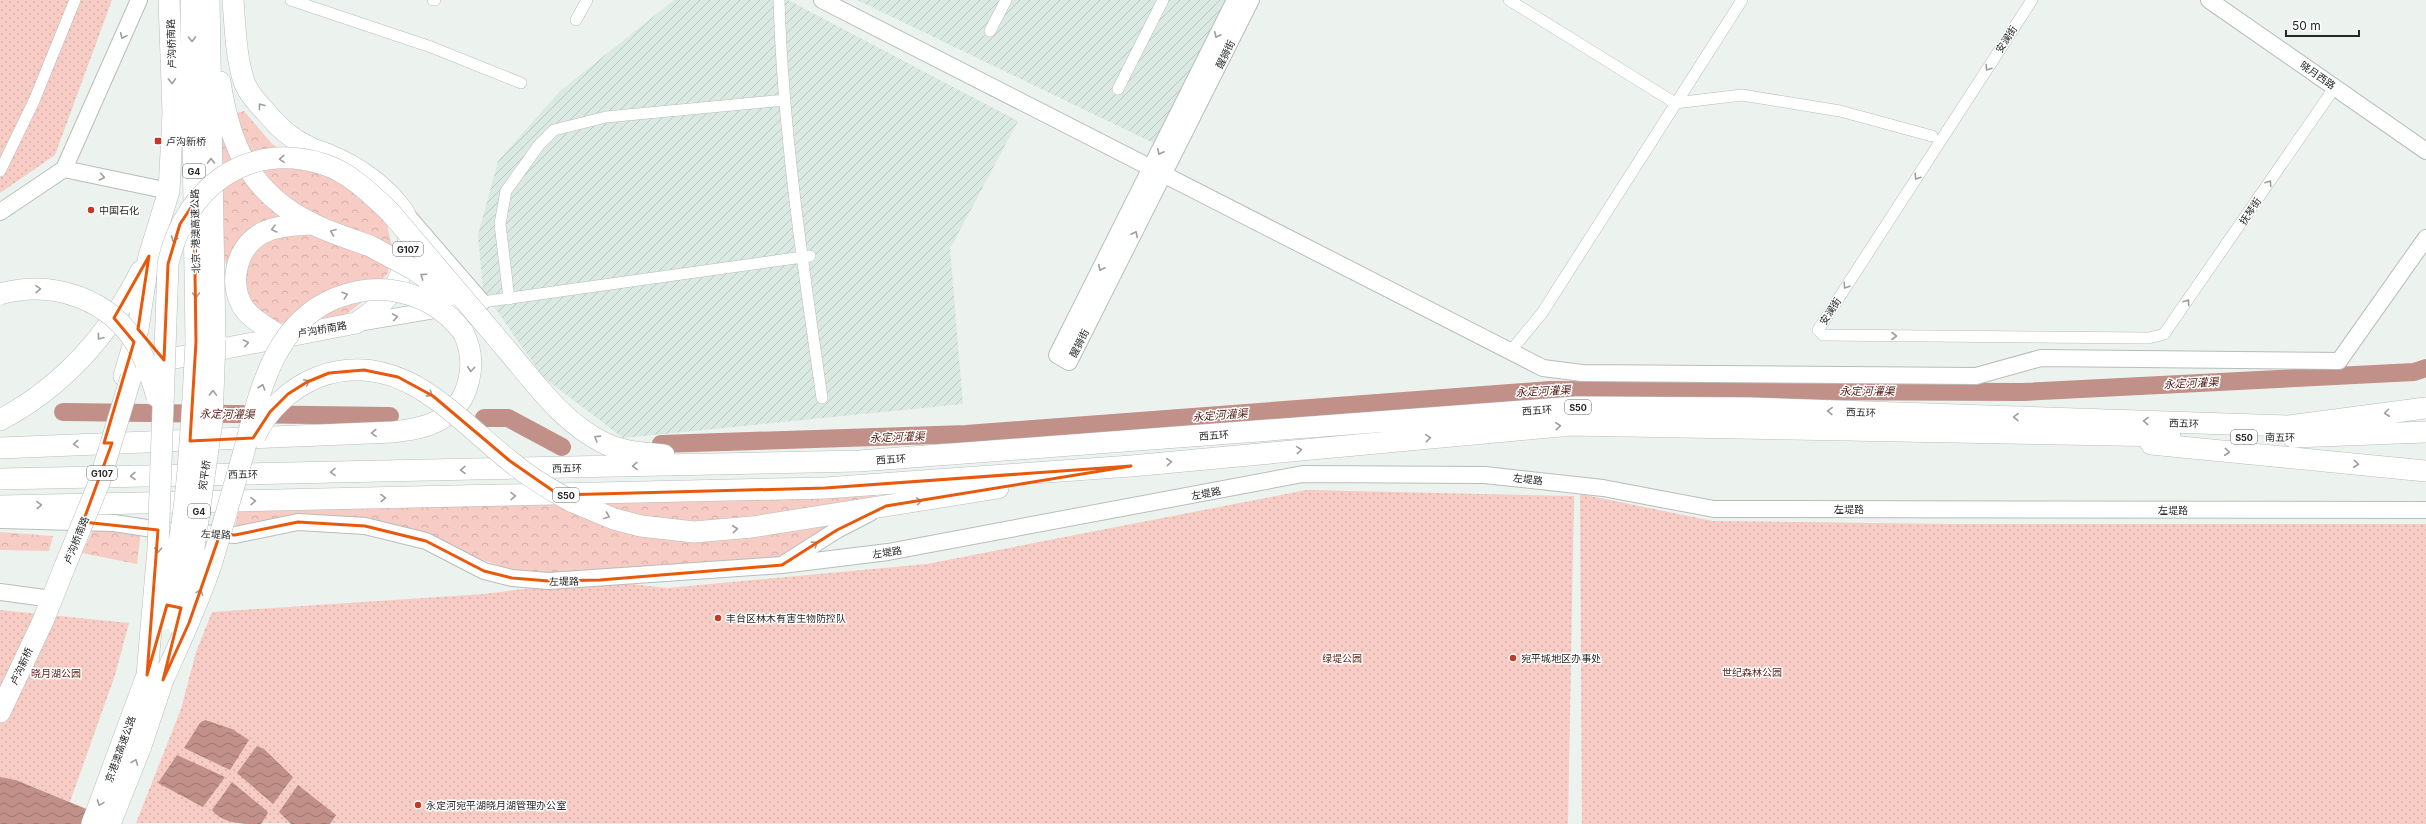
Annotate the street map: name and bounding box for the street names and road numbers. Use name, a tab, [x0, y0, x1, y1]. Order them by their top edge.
street label: 卢沟桥南路	[164, 19, 178, 69]
street label: 安澜街	[1993, 23, 2019, 55]
street label: 醒狮街	[1213, 38, 1237, 70]
street label: 晓月西路	[2298, 59, 2338, 91]
road number: G4	[183, 164, 205, 178]
street label: 北京-港澳高速公路	[188, 189, 202, 273]
street label: 抚琴街	[2237, 195, 2263, 227]
road number: G107	[393, 242, 423, 256]
street label: 安澜街	[1817, 295, 1843, 327]
street label: 卢沟桥南路	[296, 319, 348, 339]
street label: 醒狮街	[1067, 327, 1091, 359]
road number: S50	[1565, 400, 1591, 414]
street label: 西五环	[1522, 403, 1552, 417]
street label: 西五环	[1846, 405, 1876, 419]
street label: 西五环	[2169, 416, 2199, 430]
street label: 西五环	[1199, 428, 1229, 442]
road number: S50	[2231, 430, 2257, 444]
street label: 南五环	[2265, 431, 2295, 443]
street label: 西五环	[876, 452, 906, 466]
street label: 宛平桥	[196, 459, 212, 491]
street label: 西五环	[552, 462, 582, 474]
road number: G107	[87, 466, 117, 480]
street label: 西五环	[228, 468, 258, 480]
street label: 左堤路	[1512, 471, 1544, 487]
street label: 左堤路	[1190, 484, 1222, 502]
road number: S50	[553, 488, 579, 502]
street label: 左堤路	[1834, 503, 1864, 515]
road number: G4	[188, 504, 210, 518]
street label: 左堤路	[2158, 504, 2188, 516]
street label: 卢沟桥南路	[61, 515, 91, 565]
street label: 左堤路	[201, 527, 231, 541]
street label: 左堤路	[871, 544, 903, 560]
street label: 左堤路	[549, 575, 579, 587]
street label: 卢沟新桥	[7, 645, 35, 687]
street label: 京港澳高速公路	[102, 714, 138, 784]

